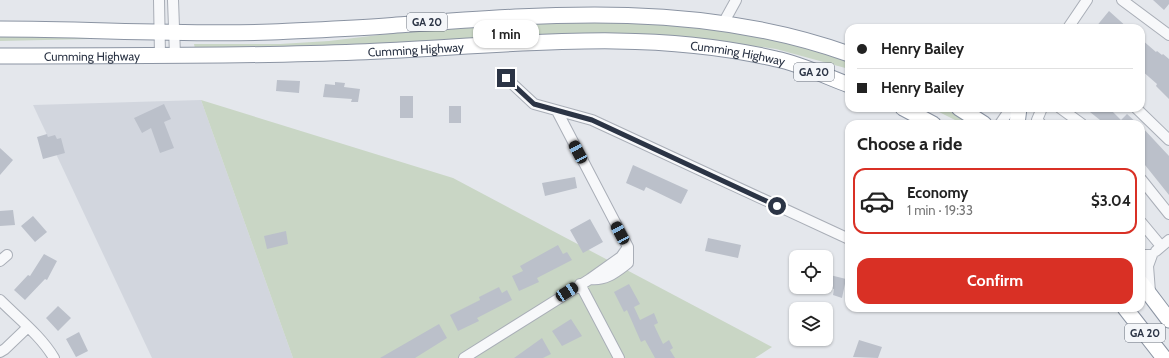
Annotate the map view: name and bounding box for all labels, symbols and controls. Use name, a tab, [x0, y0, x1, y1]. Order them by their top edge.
road number: GA 20	[407, 13, 447, 31]
callout: 1 min	[473, 20, 539, 48]
text: 1 min	[491, 26, 521, 42]
street label: Cumming Highway	[690, 37, 787, 68]
street label: Cumming Highway	[368, 39, 464, 59]
text: Henry Bailey	[881, 40, 964, 58]
street label: Cumming Highway	[44, 48, 140, 63]
road number: GA 20	[794, 63, 834, 81]
route end	[497, 69, 515, 87]
text: Henry Bailey	[881, 79, 964, 97]
text: Choose a ride	[857, 133, 962, 155]
car	[567, 139, 589, 165]
icon: car	[859, 183, 895, 219]
text: Economy	[907, 184, 968, 202]
text: $3.04	[1091, 192, 1131, 210]
route start	[768, 197, 786, 215]
text: 1 min · 19:33	[907, 202, 973, 218]
car	[609, 220, 631, 246]
map controls	[789, 250, 833, 346]
button: locate	[789, 250, 833, 294]
button: Confirm	[857, 258, 1133, 304]
car	[554, 280, 580, 304]
button: layers	[789, 302, 833, 346]
road number: GA 20	[1125, 324, 1165, 342]

